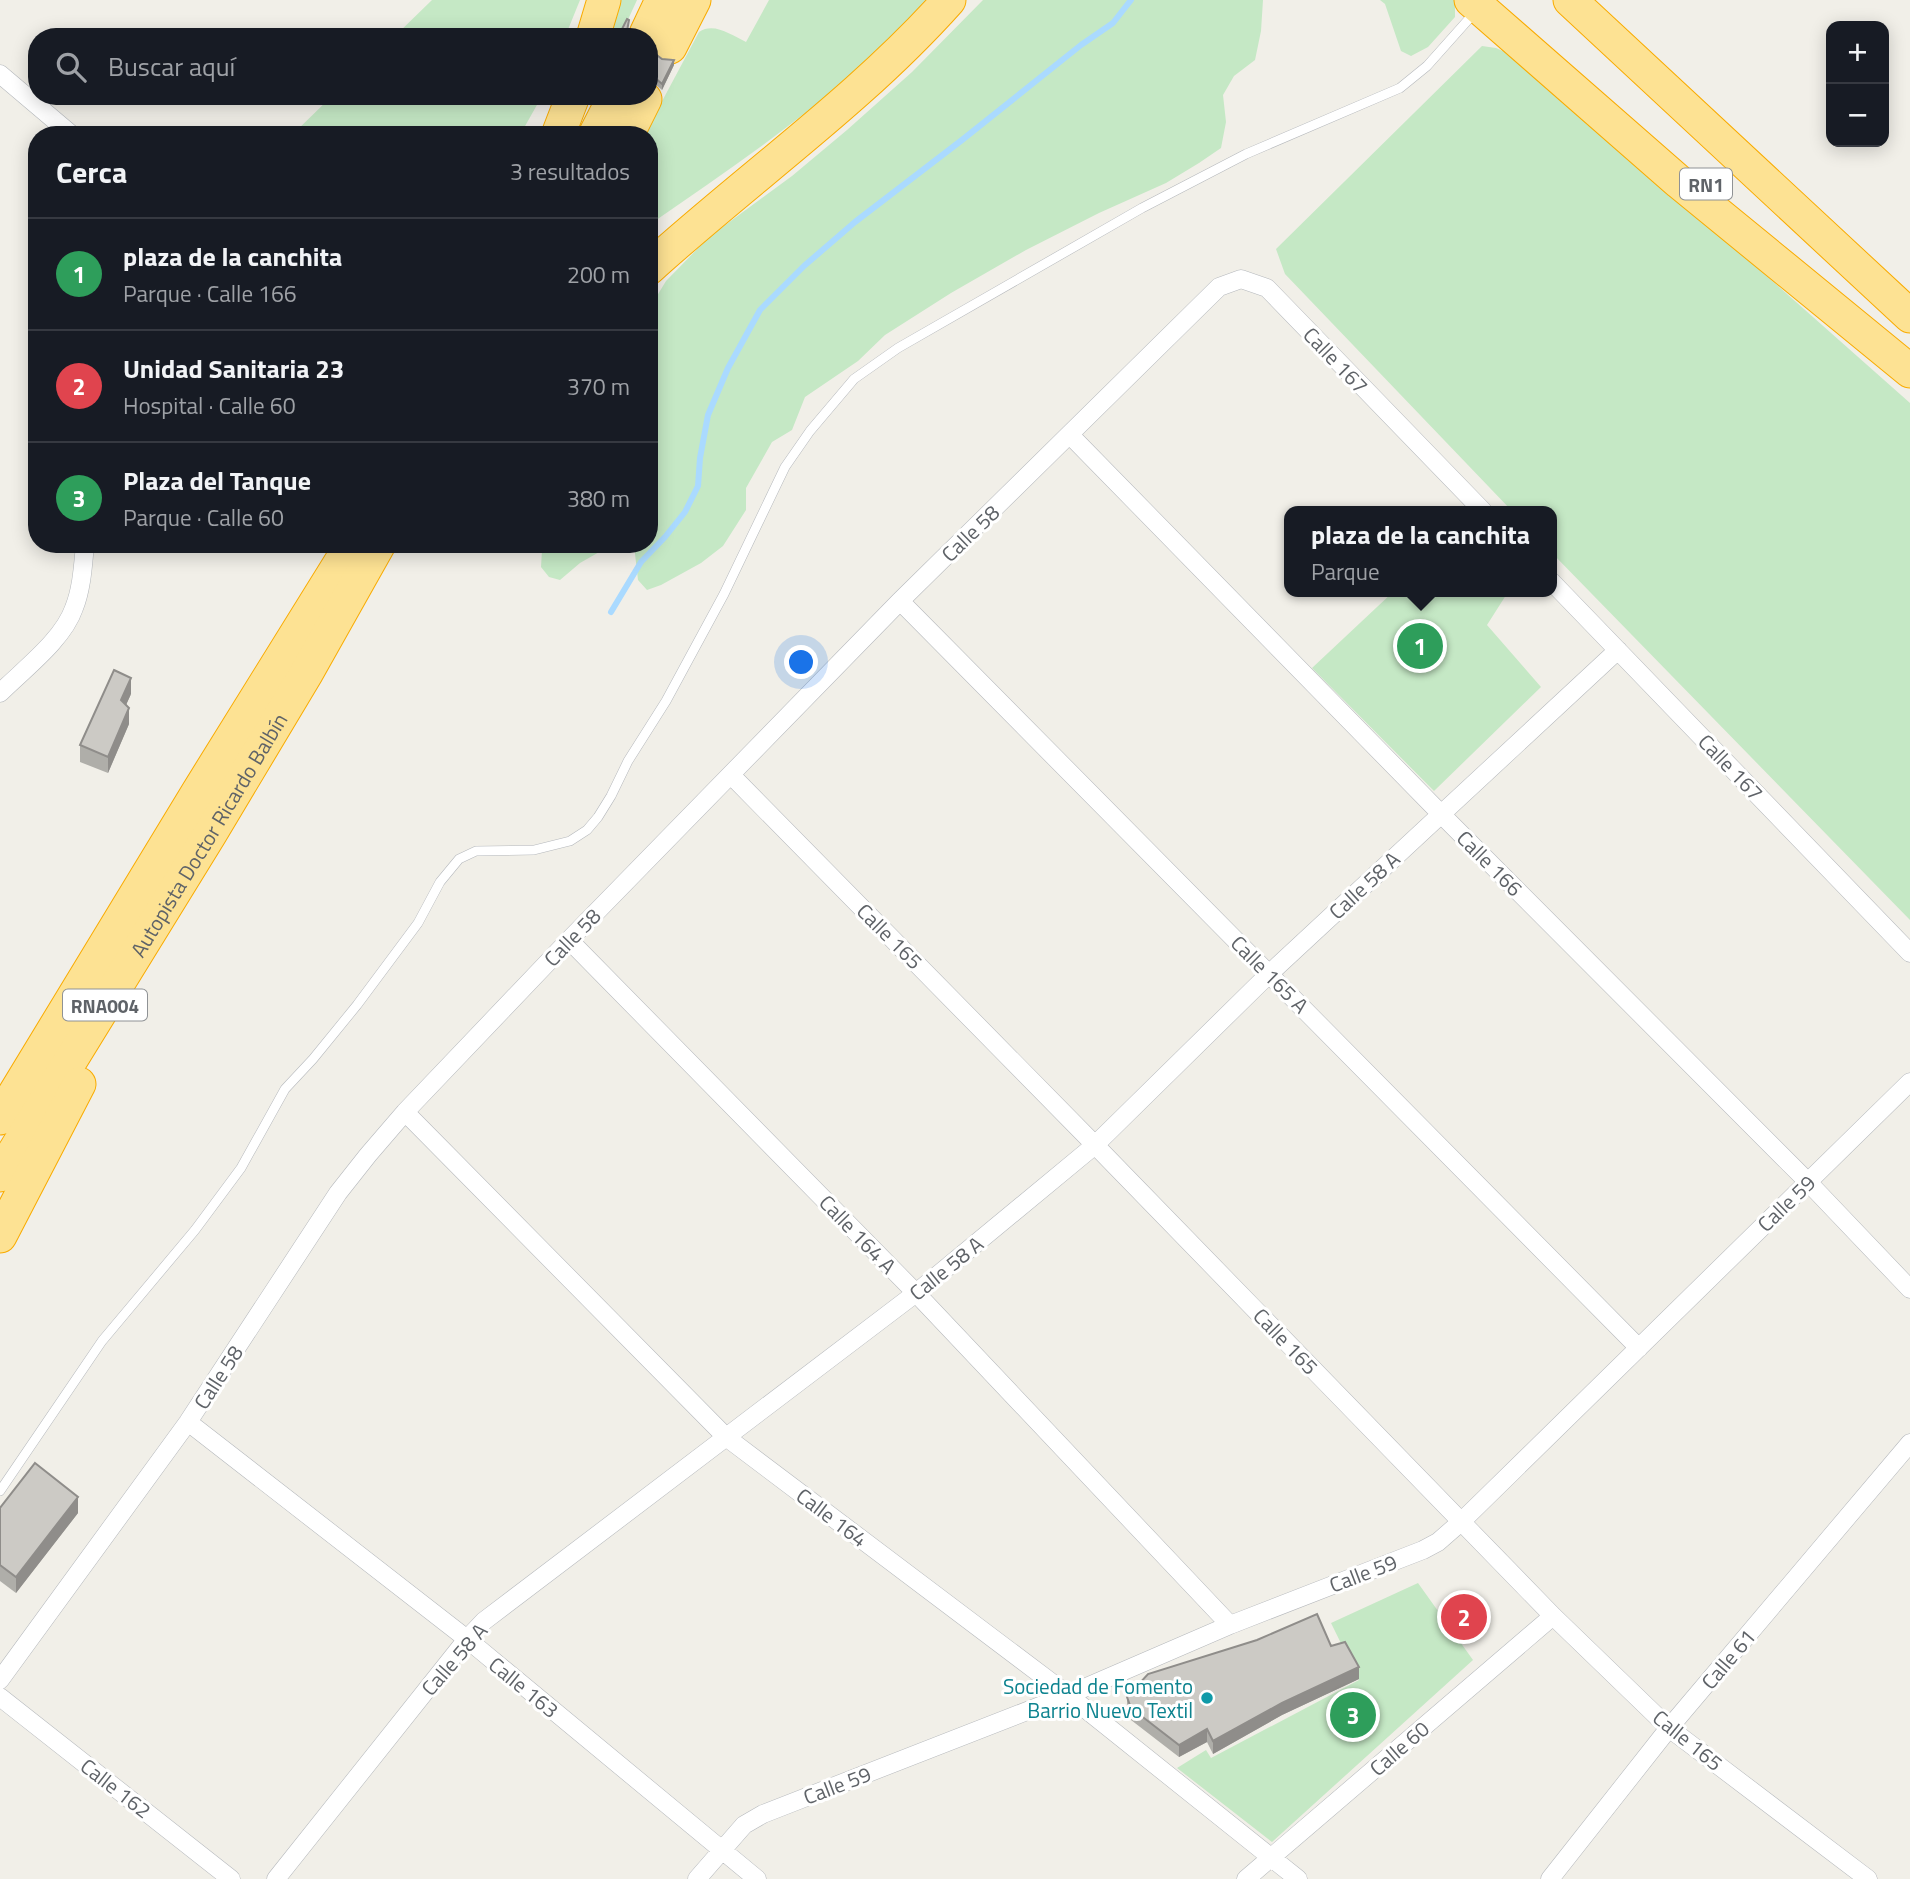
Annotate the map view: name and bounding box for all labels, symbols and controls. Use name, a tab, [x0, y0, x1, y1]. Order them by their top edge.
map controls	[1826, 21, 1889, 147]
button: +	[1826, 21, 1889, 84]
search box	[28, 28, 658, 105]
text: Buscar aquí	[108, 47, 235, 86]
icon: search	[52, 48, 90, 86]
button: −	[1826, 84, 1889, 147]
text: Cerca	[56, 149, 127, 195]
text: 3 resultados	[510, 154, 630, 189]
road number: RN1	[1680, 168, 1732, 200]
text: plaza de la canchita	[123, 237, 342, 276]
text: 1	[73, 257, 85, 292]
text: 200 m	[567, 257, 630, 292]
text: Parque · Calle 166	[123, 276, 297, 311]
street label: Calle 167	[1296, 319, 1376, 401]
text: Unidad Sanitaria 23	[123, 349, 344, 388]
text: 2	[73, 369, 85, 404]
text: 370 m	[567, 369, 630, 404]
text: Hospital · Calle 60	[123, 388, 296, 423]
text: Plaza del Tanque	[123, 461, 311, 500]
text: 3	[73, 481, 85, 516]
text: 380 m	[567, 481, 630, 516]
street label: Calle 58	[934, 497, 1007, 569]
text: Parque · Calle 60	[123, 500, 284, 535]
popup	[1284, 506, 1557, 597]
text: plaza de la canchita	[1311, 515, 1530, 554]
text: Parque	[1311, 554, 1380, 589]
pin: 1	[1397, 620, 1443, 672]
your location	[784, 645, 818, 679]
street label: Autopista Doctor Ricardo Balbín	[122, 707, 295, 963]
street label: Calle 167	[1691, 726, 1771, 808]
street label: Calle 166	[1450, 823, 1530, 903]
street label: Calle 58 A	[1321, 843, 1407, 927]
street label: Calle 165	[850, 896, 930, 976]
street label: Calle 58	[536, 900, 608, 973]
street label: Calle 165 A	[1224, 928, 1317, 1021]
road number: RNA004	[63, 990, 147, 1021]
street label: Calle 59	[1750, 1167, 1822, 1239]
street label: Calle 164 A	[812, 1187, 904, 1281]
street label: Calle 58 A	[902, 1228, 990, 1308]
street label: Calle 165	[1246, 1300, 1326, 1382]
street label: Calle 58	[185, 1339, 251, 1415]
street label: Calle 164	[790, 1480, 874, 1554]
street label: Calle 59	[1324, 1545, 1402, 1601]
pin: 2	[1441, 1591, 1487, 1643]
street label: Calle 58 A	[413, 1615, 495, 1703]
street label: Calle 61	[1693, 1622, 1763, 1696]
street label: Calle 163	[482, 1649, 566, 1725]
place label: Sociedad de Fomento Barrio Nuevo Textil	[1003, 1670, 1193, 1726]
pin: 3	[1330, 1689, 1376, 1741]
marker: Sociedad de Fomento Barrio Nuevo Textil	[1199, 1690, 1215, 1706]
street label: Calle 165	[1646, 1702, 1730, 1778]
street label: Calle 60	[1362, 1713, 1436, 1783]
street label: Calle 162	[74, 1750, 158, 1826]
street label: Calle 59	[798, 1757, 876, 1813]

